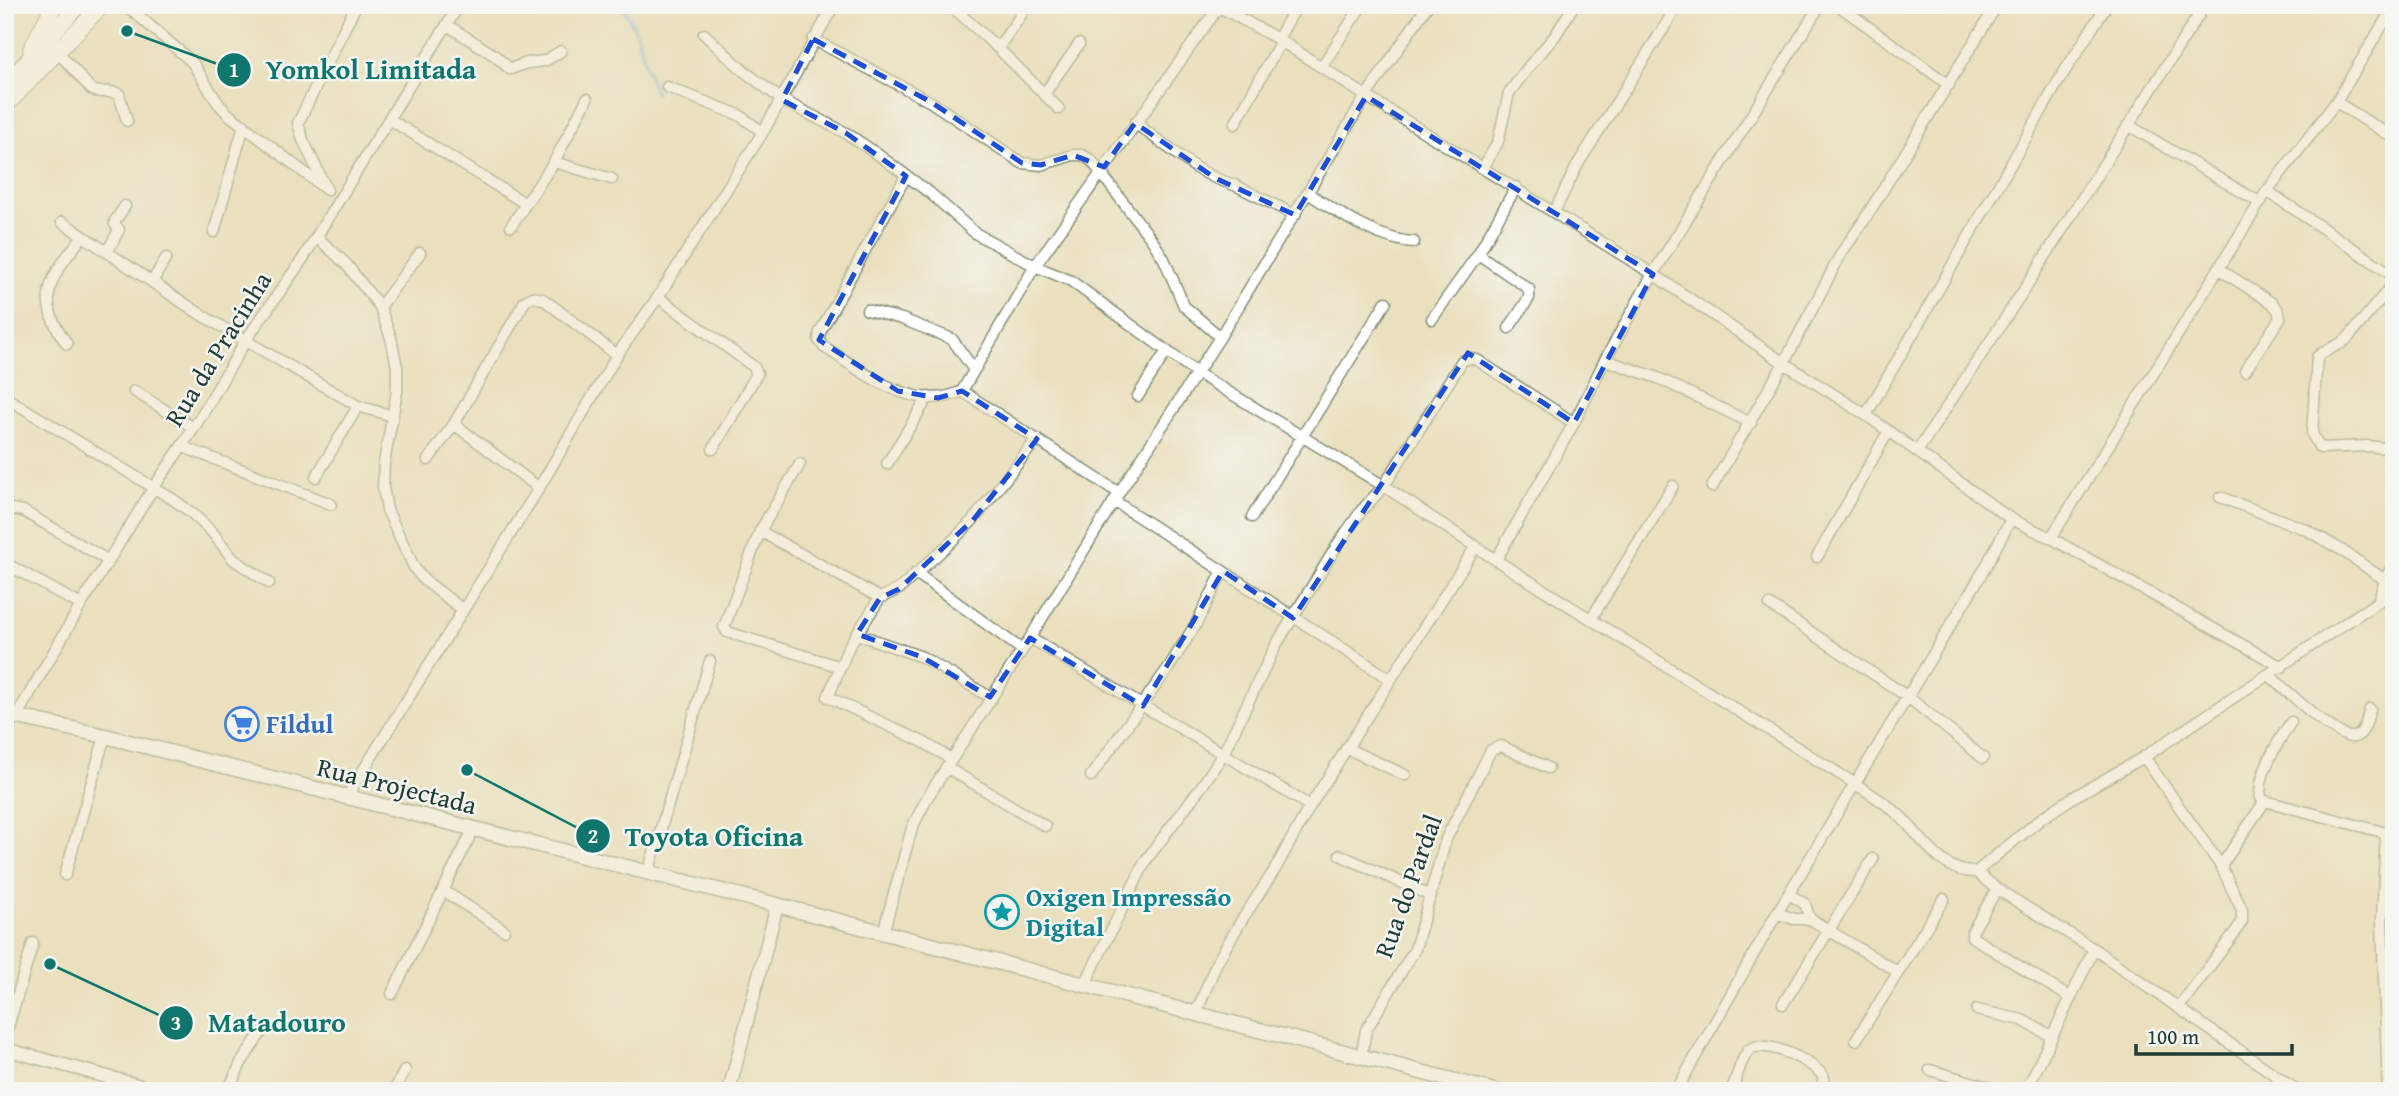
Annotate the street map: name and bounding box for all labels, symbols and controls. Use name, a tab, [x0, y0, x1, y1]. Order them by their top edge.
callout: Yomkol Limitada	[216, 45, 490, 94]
text: Yomkol Limitada	[266, 48, 477, 89]
text: 1	[229, 54, 239, 85]
street label: Rua da Pracinha	[154, 263, 281, 434]
place label: Fildul	[266, 704, 333, 743]
supermarket icon: Fildul	[223, 705, 261, 743]
street label: Rua Projectada	[313, 747, 482, 824]
street label: Rua do Pardal	[1364, 809, 1452, 963]
callout: Toyota Oficina	[575, 812, 817, 861]
text: Toyota Oficina	[625, 815, 804, 856]
text: 2	[588, 820, 598, 851]
place label: Oxigen Impressão Digital	[1026, 877, 1232, 946]
place icon: Oxigen Impressão Digital	[983, 893, 1021, 931]
callout: Matadouro	[159, 998, 360, 1047]
text: Matadouro	[208, 1001, 346, 1042]
text: 3	[171, 1007, 181, 1038]
scale bar	[2136, 1012, 2292, 1056]
text: 100 m	[2147, 1021, 2199, 1052]

